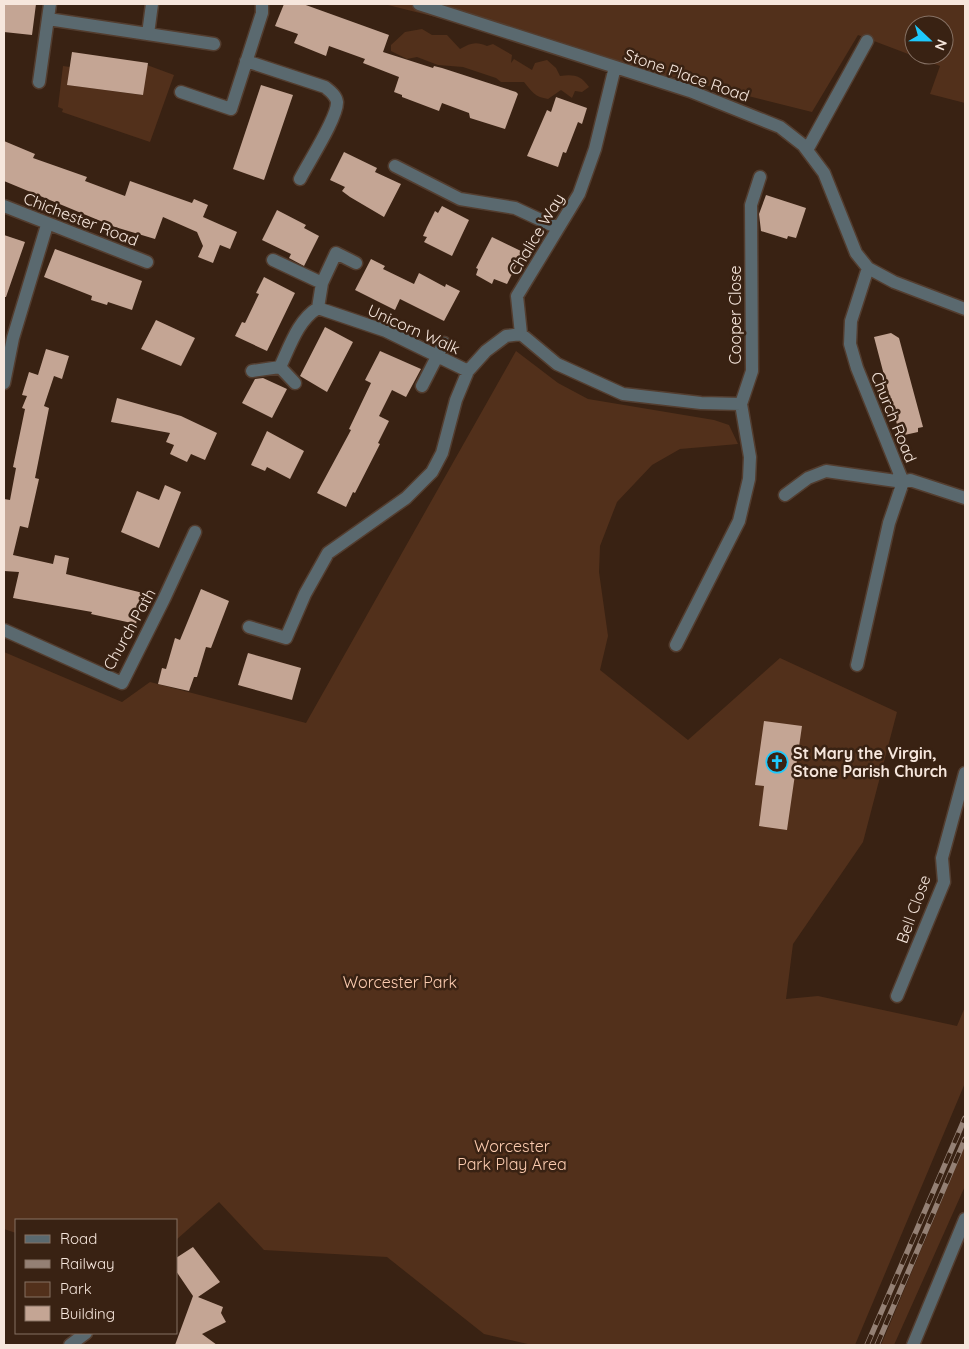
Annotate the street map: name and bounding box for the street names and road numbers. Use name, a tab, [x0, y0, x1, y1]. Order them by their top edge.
street label: Stone Place Road	[622, 44, 752, 106]
street label: Chichester Road	[21, 188, 141, 250]
street label: Chalice Way	[504, 189, 568, 279]
street label: Cooper Close	[725, 265, 745, 365]
street label: Unicorn Walk	[365, 300, 463, 358]
street label: Church Road	[867, 369, 921, 465]
street label: Church Path	[98, 585, 160, 673]
street label: Bell Close	[891, 872, 935, 946]

